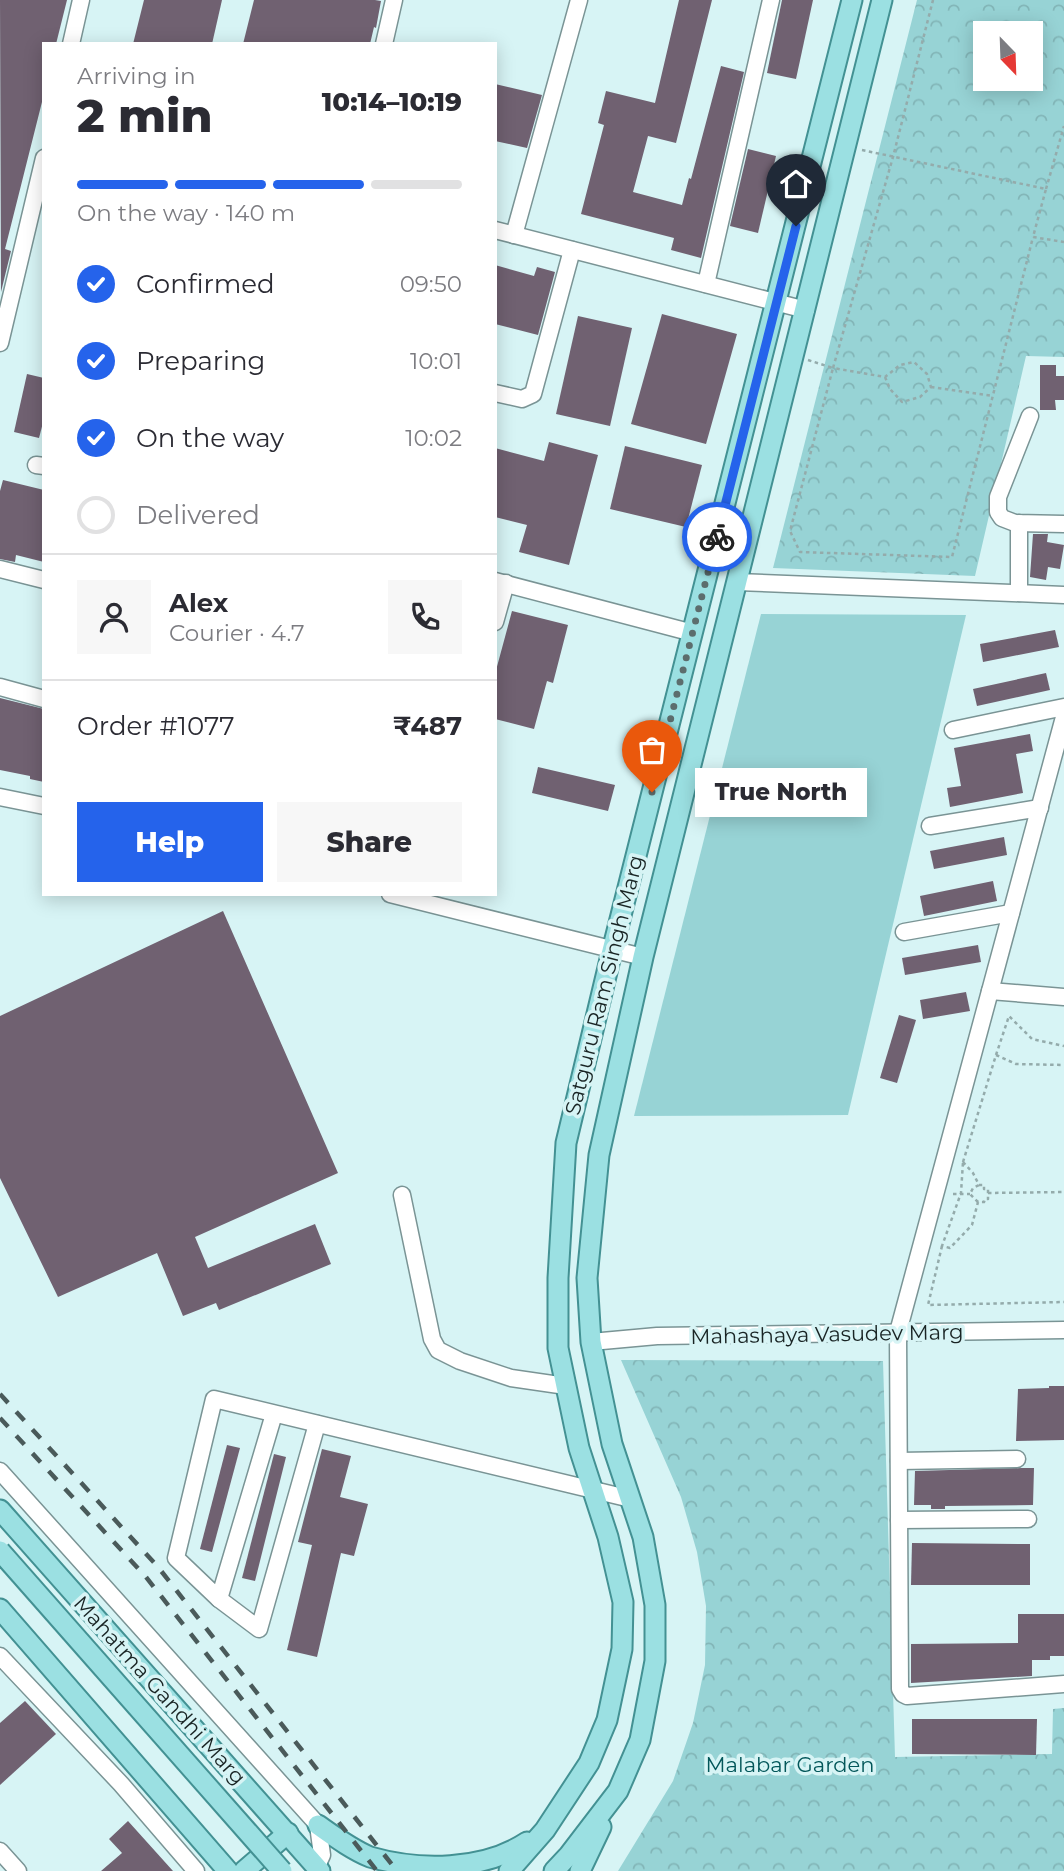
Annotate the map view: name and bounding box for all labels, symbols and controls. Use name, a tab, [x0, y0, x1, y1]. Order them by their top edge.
north arrow	[973, 21, 1043, 91]
map controls	[973, 21, 1043, 91]
text: Arriving in	[77, 62, 196, 90]
text: 10:14–10:19	[322, 86, 462, 118]
text: 2 min	[77, 87, 212, 144]
pin	[766, 154, 826, 226]
icon: home	[777, 165, 815, 203]
text: On the way · 140 m	[77, 199, 295, 227]
icon: check	[77, 265, 115, 303]
text: Confirmed	[136, 268, 275, 300]
text: 09:50	[400, 270, 462, 298]
icon: check	[77, 342, 115, 380]
text: Preparing	[136, 345, 265, 377]
text: 10:01	[410, 347, 462, 375]
icon: check	[77, 419, 115, 457]
text: On the way	[136, 422, 284, 454]
text: 10:02	[405, 424, 462, 452]
text: Delivered	[136, 499, 260, 531]
courier	[682, 502, 752, 572]
icon: bike	[698, 518, 736, 556]
button: person	[77, 580, 151, 654]
button: phone	[388, 580, 462, 654]
text: Alex	[169, 587, 228, 619]
text: Courier · 4.7	[169, 619, 305, 647]
text: Order #1077	[77, 710, 235, 742]
text: ₹487	[393, 710, 462, 742]
pin	[622, 720, 682, 792]
icon: bag	[633, 731, 671, 769]
callout: True North	[694, 768, 866, 816]
text: True North	[715, 778, 847, 806]
button: Help	[77, 802, 263, 882]
button: Share	[277, 802, 462, 882]
street label: Satguru Ram Singh Marg	[560, 852, 648, 1118]
street label: Mahashaya Vasudev Marg	[690, 1319, 964, 1349]
street label: Mahatma Gandhi Marg	[69, 1591, 251, 1789]
park label: Malabar Garden	[706, 1752, 874, 1777]

